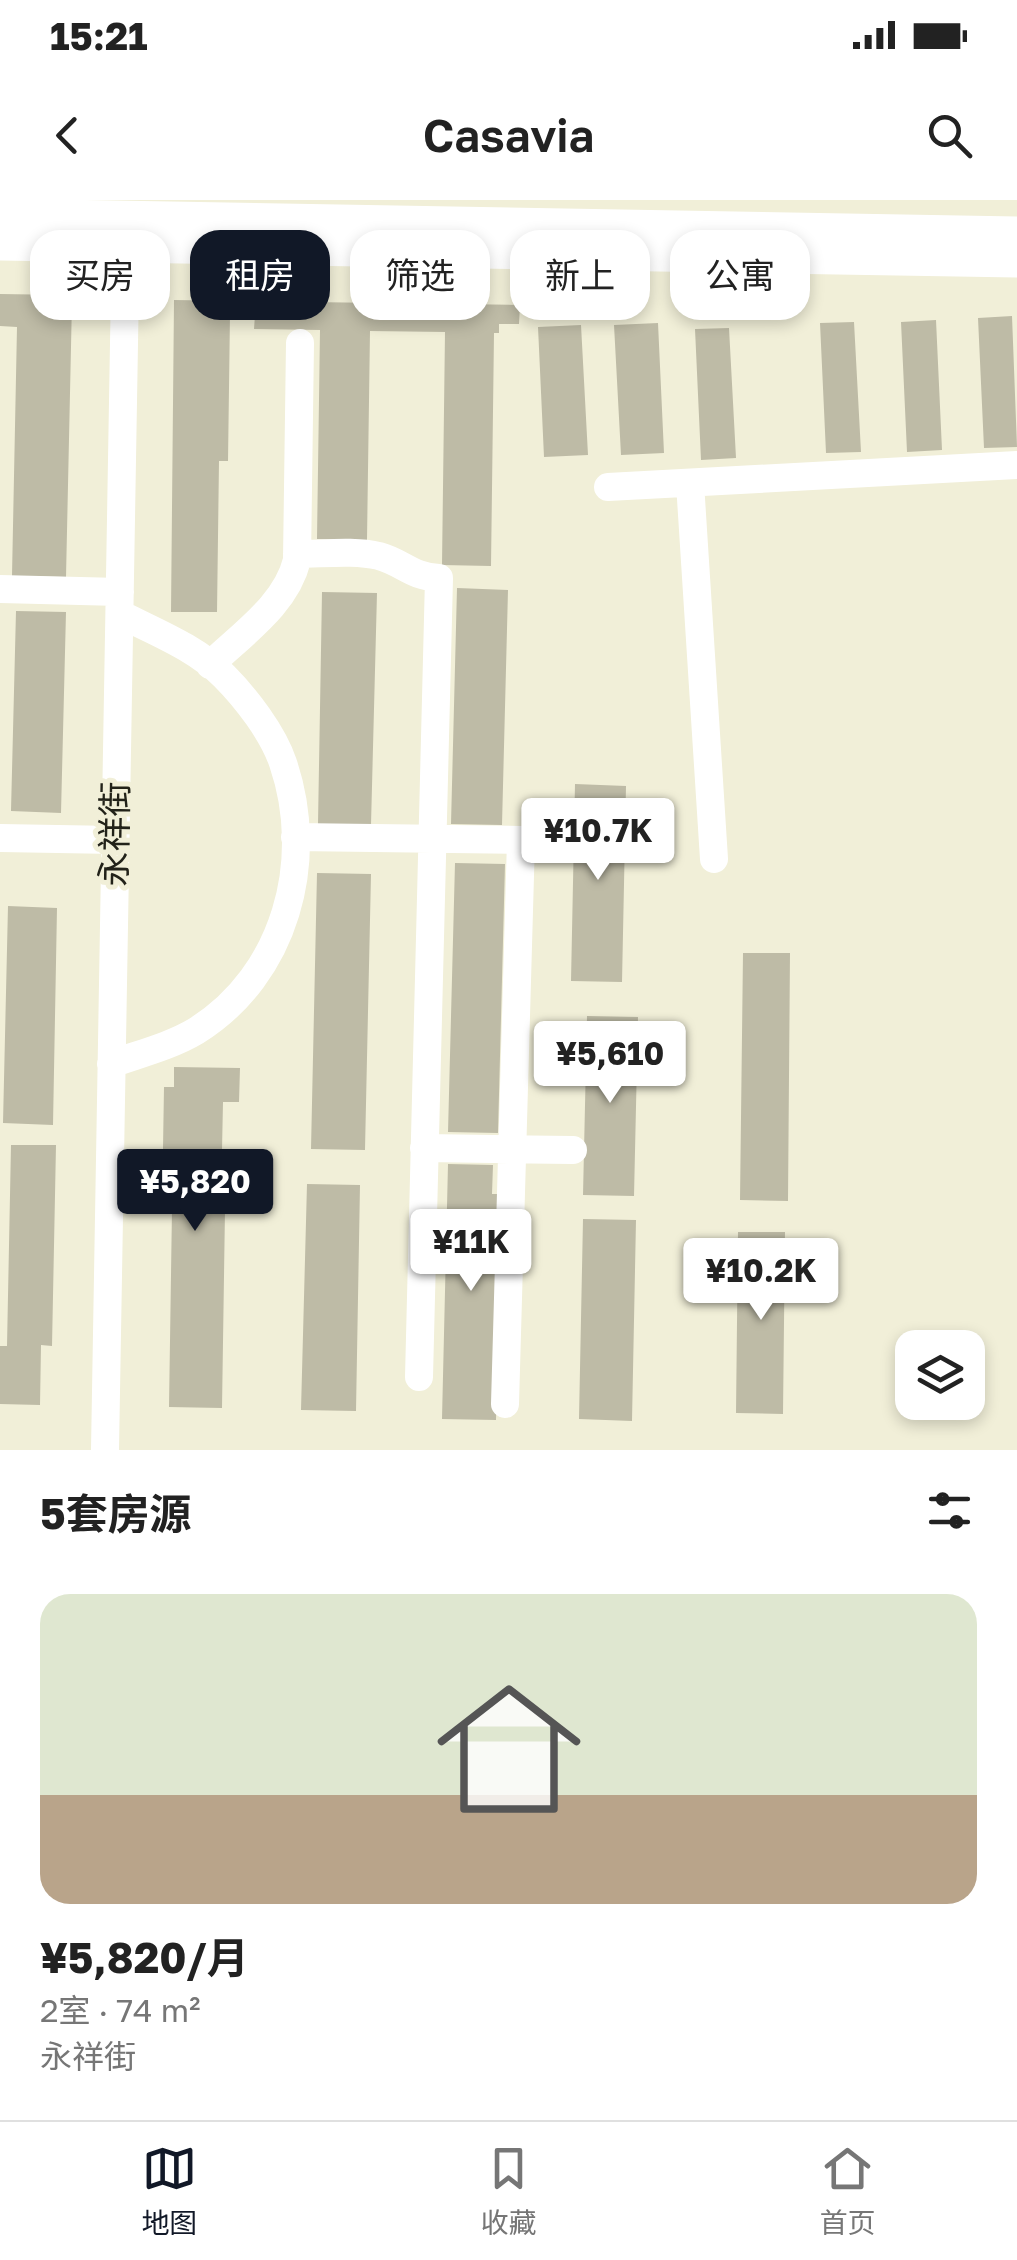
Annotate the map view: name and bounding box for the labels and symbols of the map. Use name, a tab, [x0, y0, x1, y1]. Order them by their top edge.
street label: 永祥街	[92, 781, 136, 887]
pin: ¥10.7K	[517, 798, 679, 883]
pin: ¥5,610	[529, 1021, 691, 1106]
pin: ¥5,820	[114, 1149, 276, 1234]
pin: ¥11K	[412, 1209, 530, 1294]
pin: ¥10.2K	[680, 1238, 842, 1323]

